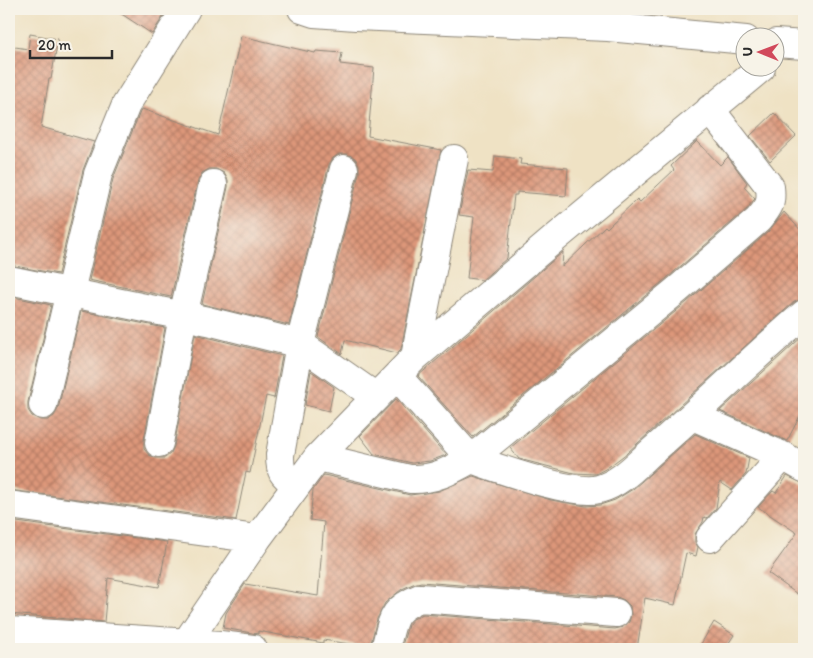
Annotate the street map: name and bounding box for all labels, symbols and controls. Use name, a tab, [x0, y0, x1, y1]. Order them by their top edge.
scale bar	[30, 28, 112, 60]
north arrow	[736, 28, 786, 78]
text: 20 m	[38, 36, 72, 54]
text: U	[739, 47, 756, 57]

